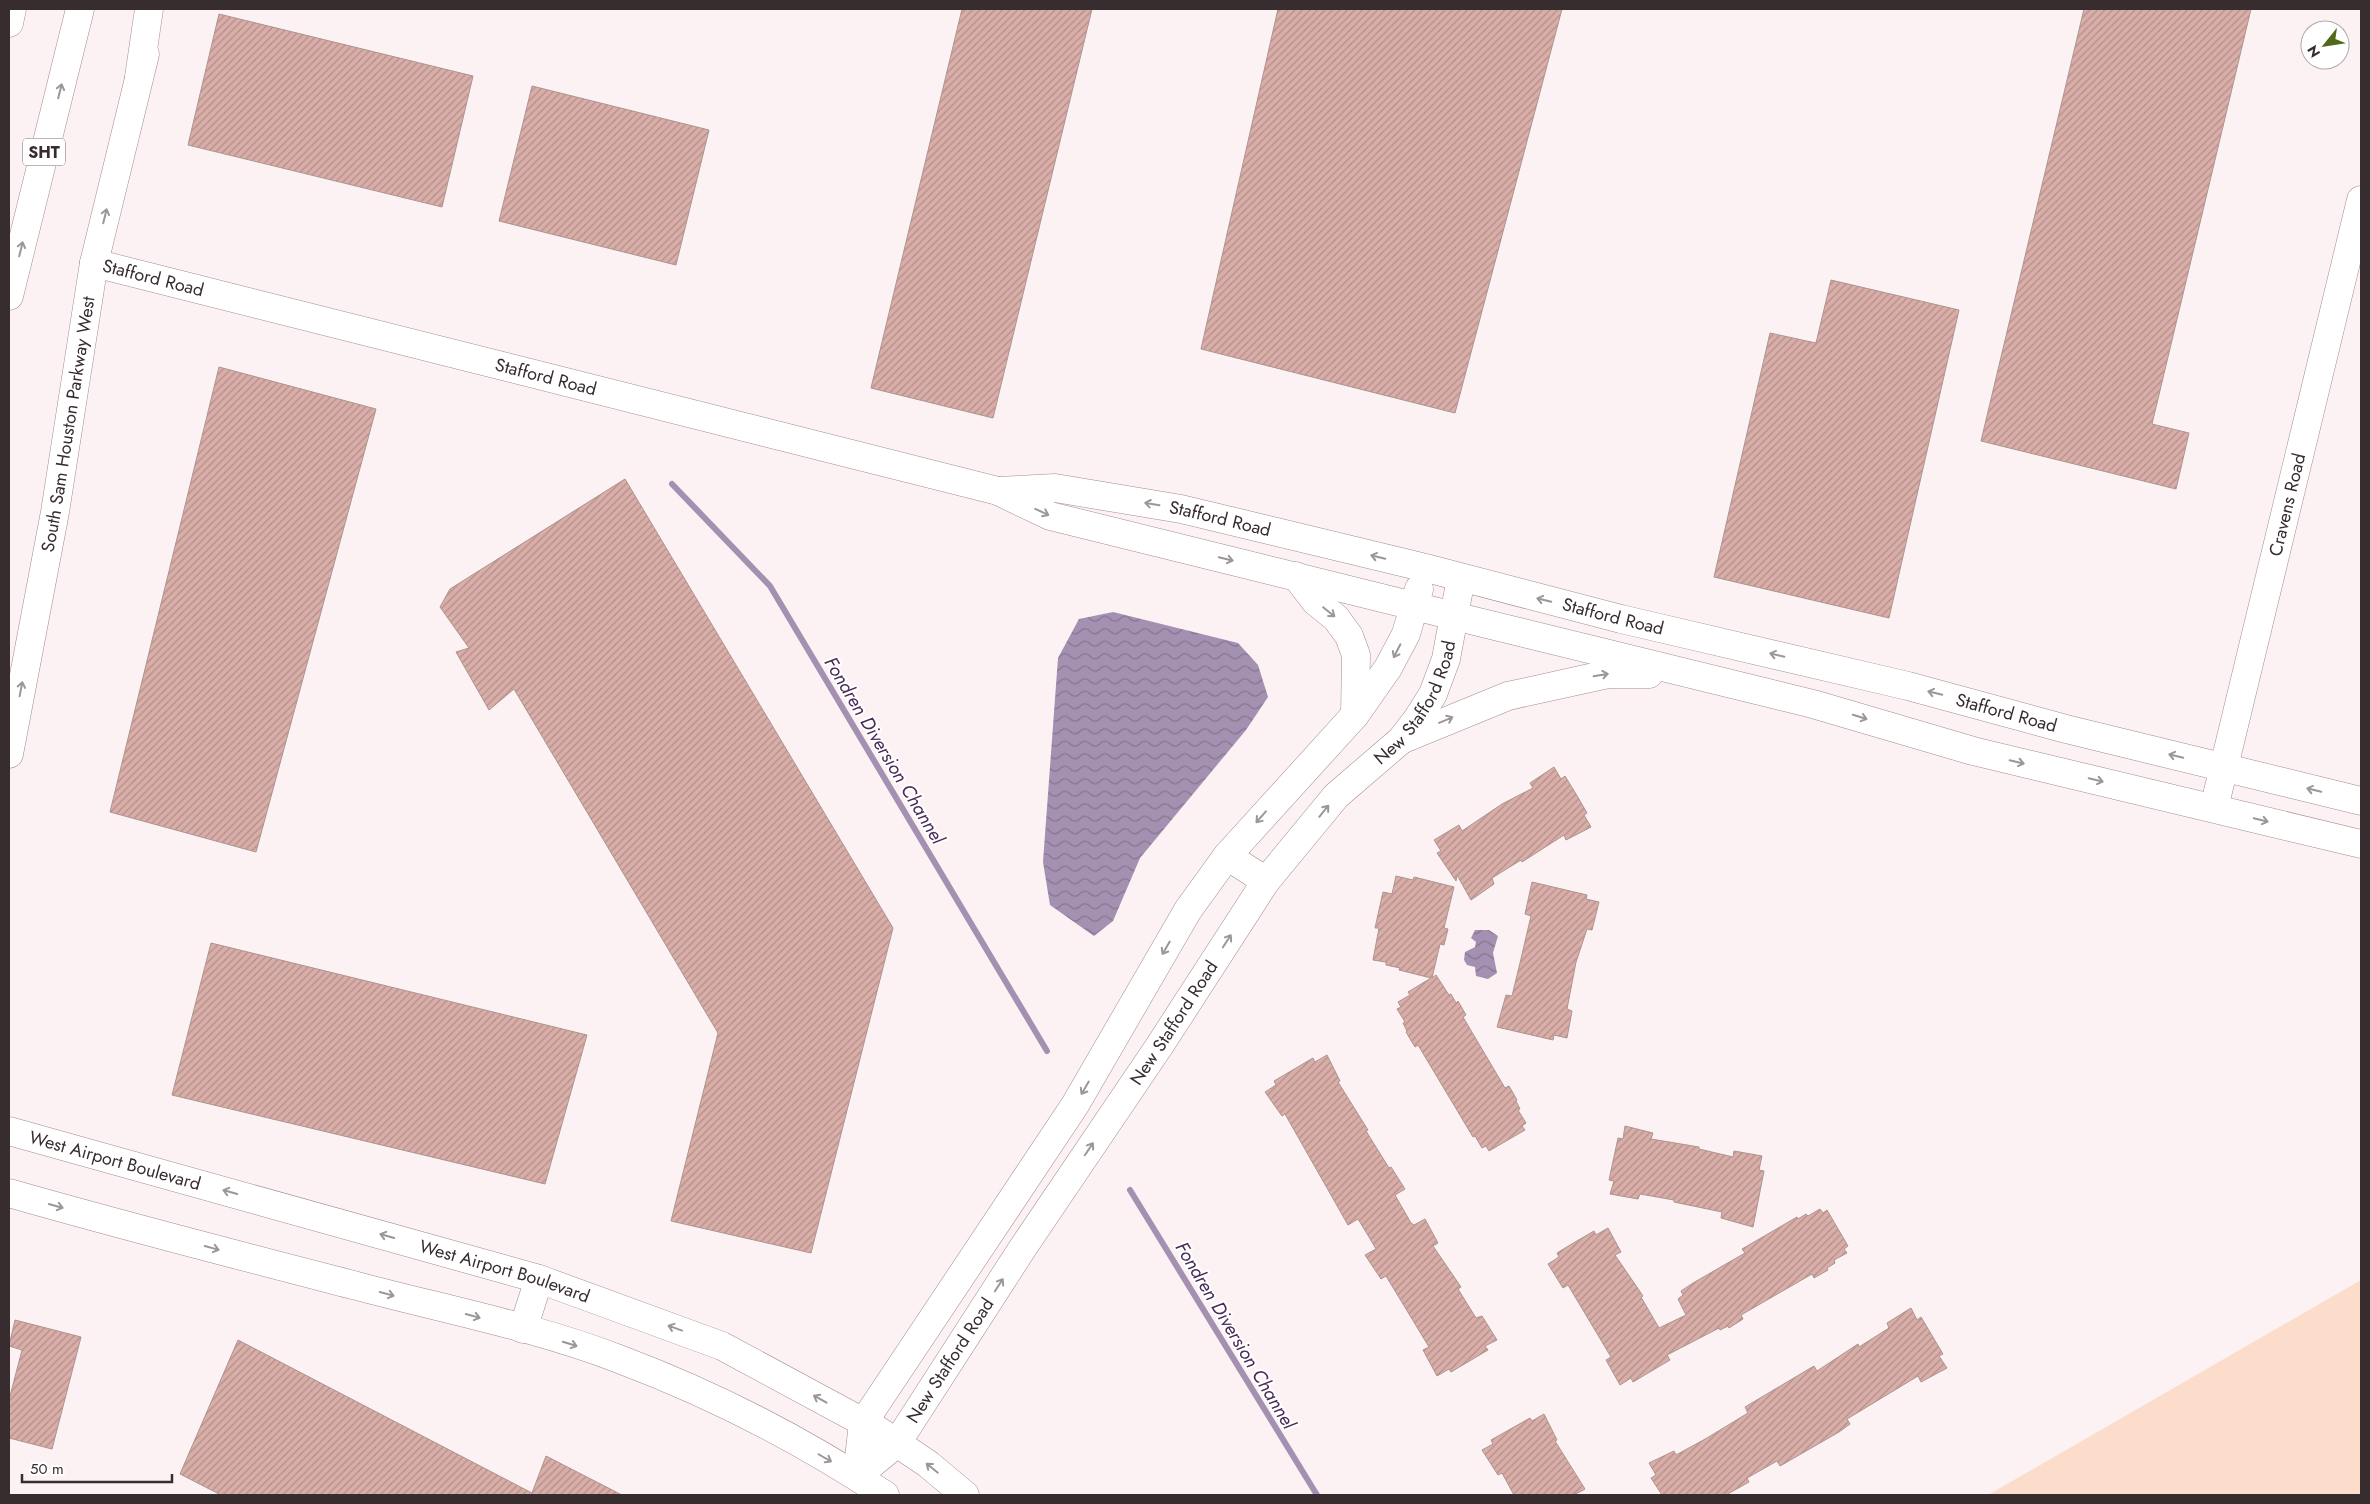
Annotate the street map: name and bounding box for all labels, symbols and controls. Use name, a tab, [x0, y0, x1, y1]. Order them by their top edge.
north arrow	[2300, 20, 2350, 70]
text: N	[2302, 42, 2325, 61]
one-way arrow	[56, 84, 65, 100]
road number: SHT	[23, 138, 65, 166]
one-way arrow	[101, 209, 110, 225]
one-way arrow	[16, 241, 26, 257]
street label: Stafford Road	[100, 253, 207, 303]
street label: South Sam Houston Parkway West	[35, 294, 102, 554]
street label: Stafford Road	[492, 352, 599, 402]
street label: Cravens Road	[2262, 451, 2312, 559]
street label: Stafford Road	[1167, 494, 1274, 543]
one-way arrow	[1144, 499, 1160, 509]
one-way arrow	[1034, 508, 1049, 517]
one-way arrow	[1371, 552, 1387, 561]
one-way arrow	[1217, 555, 1233, 564]
street label: Stafford Road	[1559, 591, 1666, 642]
one-way arrow	[1536, 594, 1552, 604]
one-way arrow	[1322, 606, 1335, 617]
street label: New Stafford Road	[1368, 638, 1462, 771]
one-way arrow	[1392, 643, 1401, 658]
one-way arrow	[1769, 650, 1785, 659]
water label: Fondren Diversion Channel	[818, 651, 952, 850]
one-way arrow	[1593, 670, 1609, 680]
one-way arrow	[17, 681, 27, 697]
street label: Stafford Road	[1953, 687, 2060, 739]
one-way arrow	[1927, 688, 1943, 697]
one-way arrow	[1852, 713, 1868, 723]
one-way arrow	[1438, 715, 1453, 725]
one-way arrow	[2169, 751, 2185, 761]
one-way arrow	[2008, 758, 2024, 767]
one-way arrow	[2088, 776, 2104, 785]
one-way arrow	[2306, 785, 2322, 794]
one-way arrow	[1318, 804, 1330, 817]
one-way arrow	[1256, 810, 1267, 823]
one-way arrow	[2252, 816, 2268, 825]
one-way arrow	[1222, 934, 1233, 948]
one-way arrow	[1161, 940, 1171, 955]
street label: New Stafford Road	[1123, 955, 1224, 1090]
one-way arrow	[1079, 1081, 1089, 1095]
street label: West Airport Boulevard	[26, 1124, 204, 1197]
one-way arrow	[1084, 1143, 1094, 1157]
one-way arrow	[223, 1187, 239, 1196]
one-way arrow	[47, 1202, 63, 1211]
one-way arrow	[379, 1231, 395, 1241]
street label: West Airport Boulevard	[416, 1233, 593, 1310]
water label: Fondren Diversion Channel	[1169, 1236, 1303, 1435]
one-way arrow	[204, 1244, 220, 1254]
one-way arrow	[994, 1278, 1004, 1292]
one-way arrow	[378, 1290, 394, 1299]
street label: New Stafford Road	[900, 1293, 1000, 1428]
one-way arrow	[464, 1312, 480, 1321]
one-way arrow	[668, 1323, 683, 1332]
one-way arrow	[561, 1339, 577, 1349]
one-way arrow	[814, 1394, 828, 1404]
scale bar	[22, 1452, 172, 1484]
one-way arrow	[817, 1453, 831, 1463]
text: 50 m	[30, 1458, 64, 1480]
one-way arrow	[926, 1462, 939, 1473]

